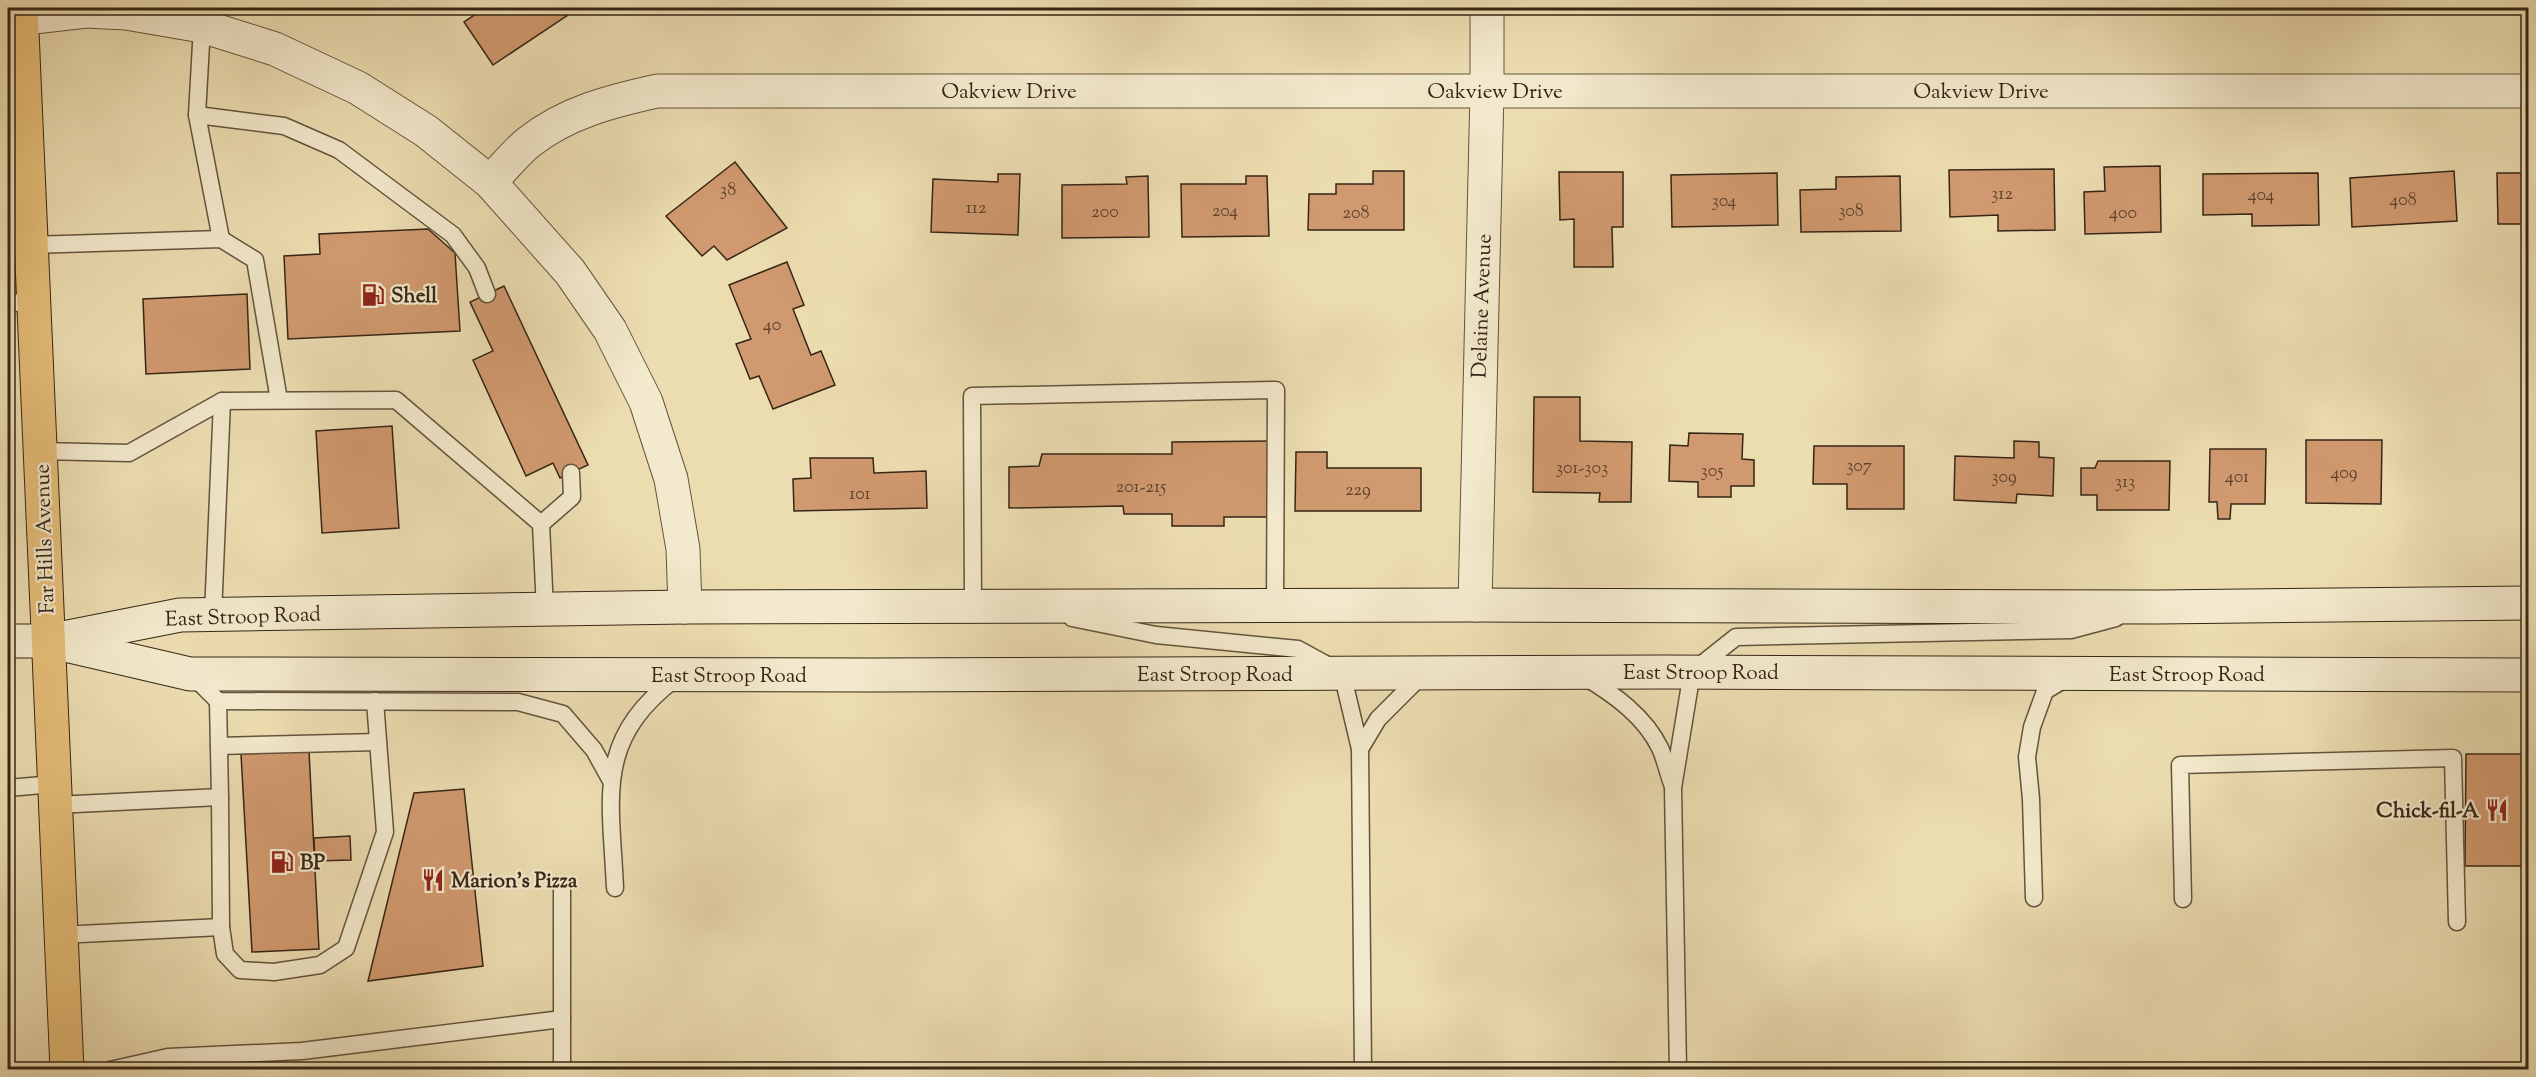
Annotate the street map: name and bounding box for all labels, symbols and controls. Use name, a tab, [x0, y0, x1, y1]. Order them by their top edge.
street label: Oakview Drive	[941, 78, 1077, 108]
street label: Oakview Drive	[1427, 78, 1563, 108]
street label: Oakview Drive	[1913, 78, 2049, 108]
house number: 38	[720, 178, 736, 204]
house number: 312	[1991, 182, 2013, 208]
house number: 404	[2248, 183, 2274, 209]
house number: 408	[2389, 188, 2417, 214]
house number: 304	[1712, 189, 1736, 215]
house number: 112	[966, 196, 987, 222]
house number: 204	[1212, 199, 1238, 225]
house number: 308	[1838, 199, 1864, 225]
house number: 200	[1091, 200, 1119, 226]
house number: 208	[1343, 201, 1369, 227]
house number: 400	[2109, 201, 2137, 227]
street label: Delaine Avenue	[1465, 233, 1501, 379]
fuel station icon: Shell	[360, 282, 386, 308]
place label: Shell	[391, 282, 437, 312]
house number: 40	[763, 313, 781, 339]
house number: 307	[1846, 454, 1872, 480]
house number: 301-303	[1556, 456, 1608, 482]
house number: 305	[1701, 459, 1723, 485]
house number: 409	[2330, 461, 2358, 487]
street label: Far Hills Avenue	[28, 463, 64, 615]
house number: 309	[1991, 465, 2017, 491]
house number: 401	[2225, 465, 2249, 491]
house number: 313	[2115, 470, 2135, 496]
house number: 201-215	[1116, 475, 1166, 501]
house number: 229	[1345, 478, 1371, 504]
house number: 101	[849, 482, 871, 508]
street label: East Stroop Road	[165, 600, 322, 636]
street label: East Stroop Road	[1623, 659, 1779, 689]
street label: East Stroop Road	[1137, 661, 1293, 691]
street label: East Stroop Road	[2109, 661, 2265, 691]
street label: East Stroop Road	[651, 662, 807, 692]
place label: Chick-fil-A	[2376, 797, 2480, 827]
restaurant icon: Chick-fil-A	[2484, 797, 2510, 823]
fuel station icon: BP	[269, 849, 295, 875]
place label: BP	[300, 849, 325, 879]
restaurant icon: Marion's Pizza	[420, 867, 446, 893]
place label: Marion's Pizza	[451, 867, 578, 897]

